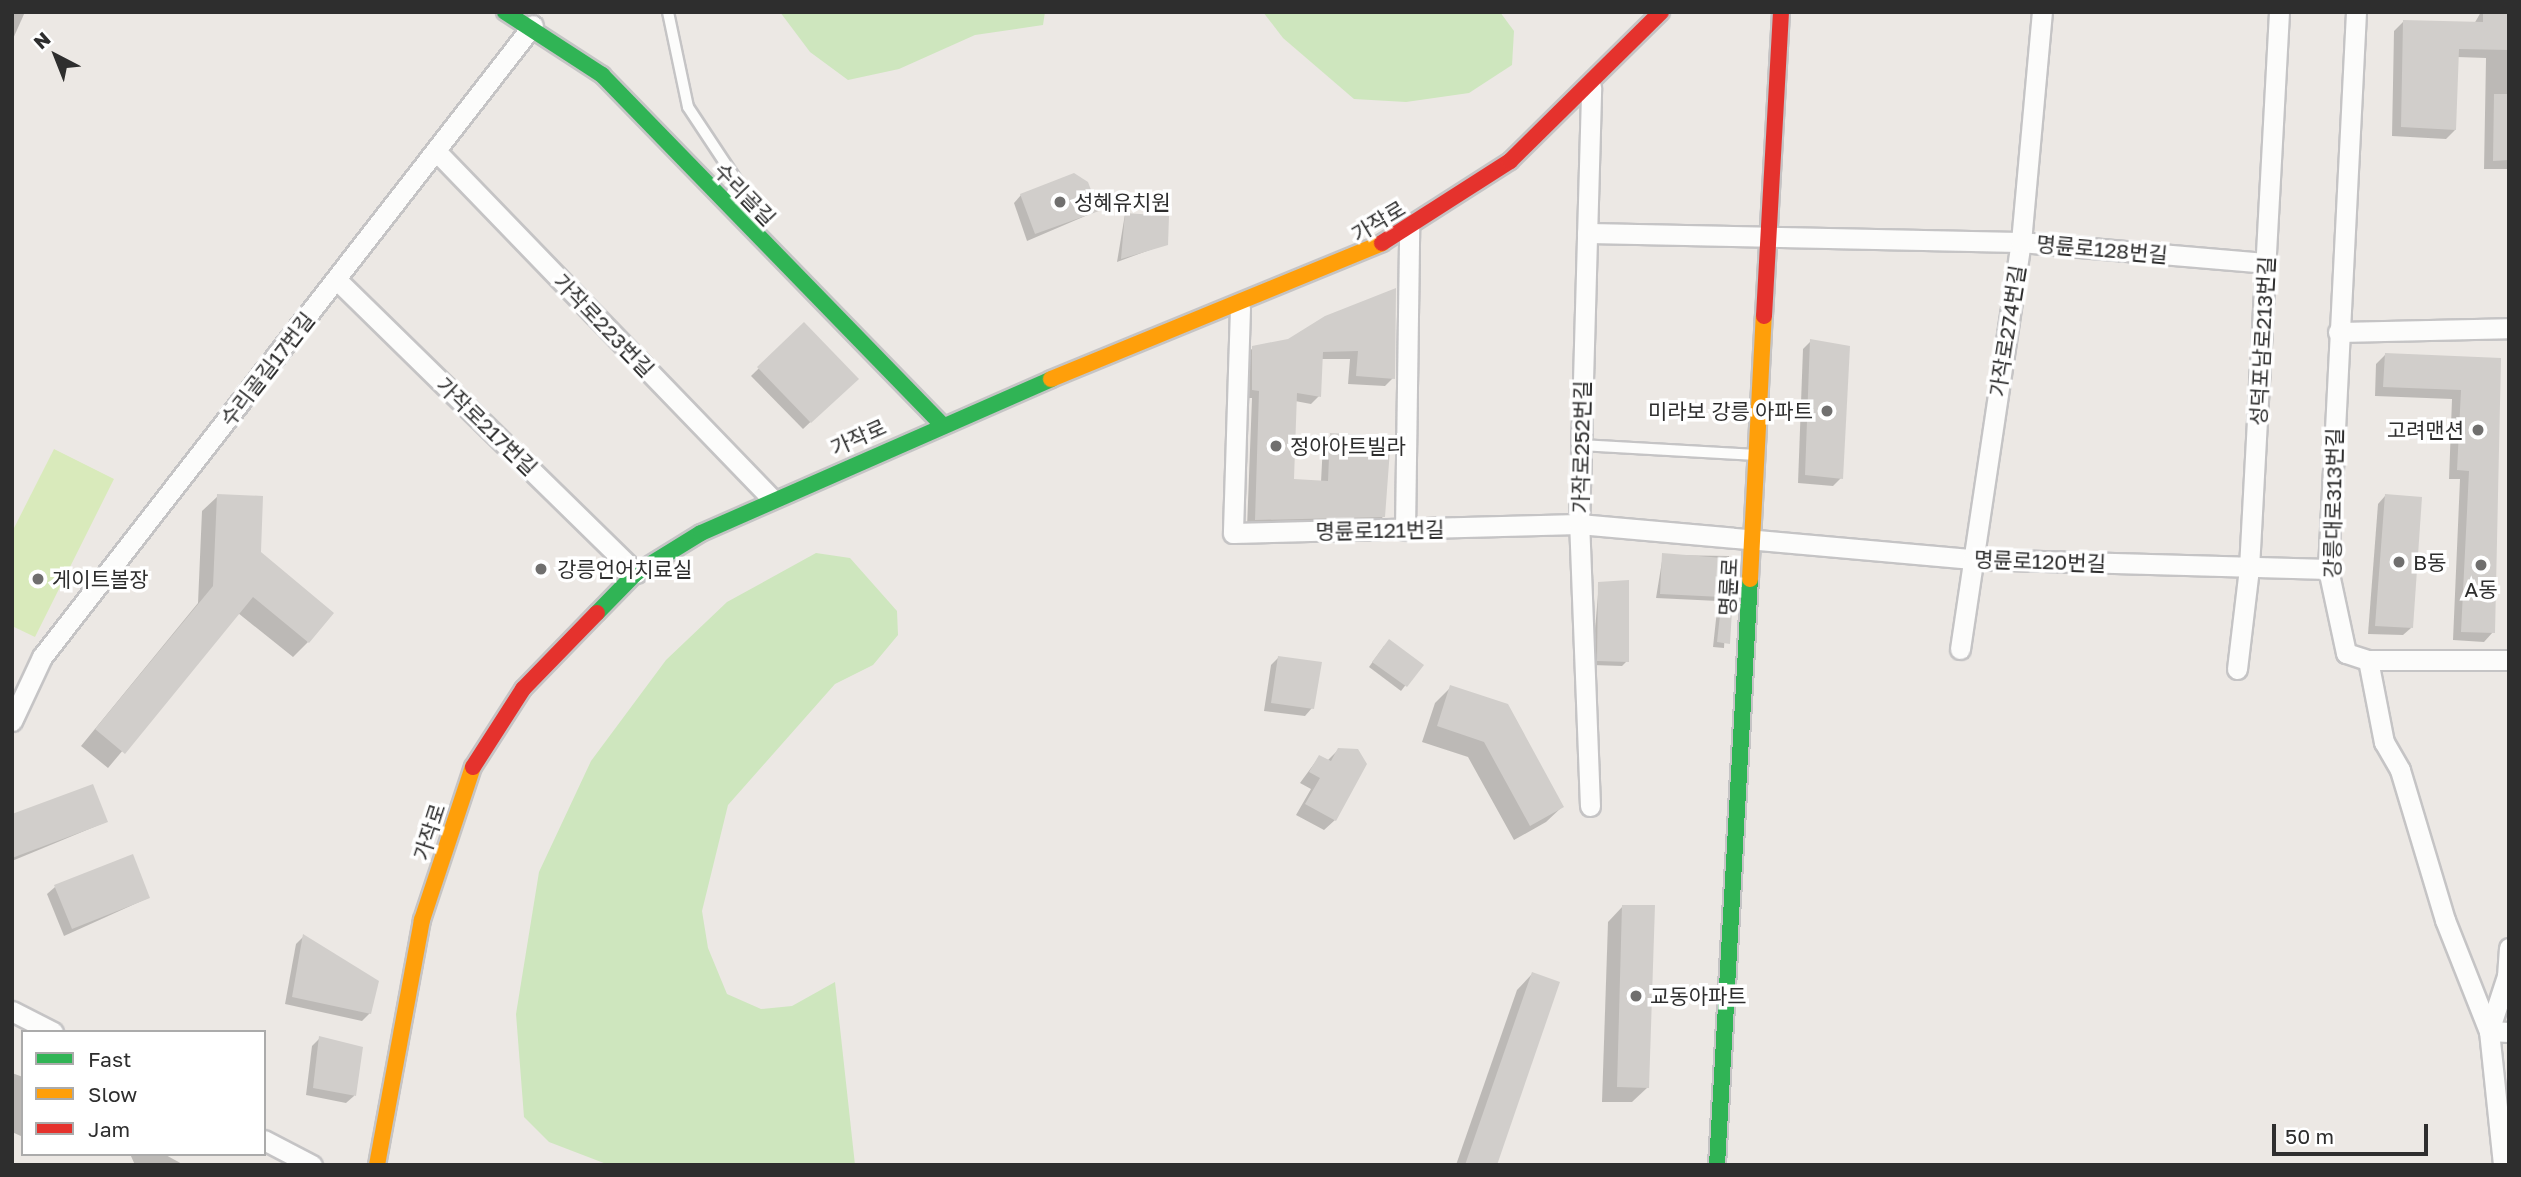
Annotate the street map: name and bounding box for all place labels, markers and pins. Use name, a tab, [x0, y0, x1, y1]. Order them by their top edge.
place label: 성혜유치원	[1074, 189, 1171, 215]
marker: 성혜유치원	[1052, 194, 1068, 210]
place label: 미라보 강릉 아파트	[1648, 398, 1813, 424]
marker: 미라보 강릉 아파트	[1819, 403, 1835, 419]
place label: 고려맨션	[2387, 417, 2464, 443]
marker: 고려맨션	[2470, 422, 2486, 438]
place label: 정아아트빌라	[1290, 433, 1406, 459]
marker: 정아아트빌라	[1268, 438, 1284, 454]
place label: B동	[2413, 549, 2446, 575]
marker: B동	[2391, 554, 2407, 570]
place label: 강릉언어치료실	[557, 556, 692, 582]
marker: A동	[2473, 557, 2489, 573]
marker: 강릉언어치료실	[531, 559, 551, 579]
place label: 게이트볼장	[52, 566, 149, 592]
marker: 게이트볼장	[30, 571, 46, 587]
place label: A동	[2464, 576, 2498, 602]
place label: 교동아파트	[1650, 983, 1747, 1009]
marker: 교동아파트	[1628, 988, 1644, 1004]

